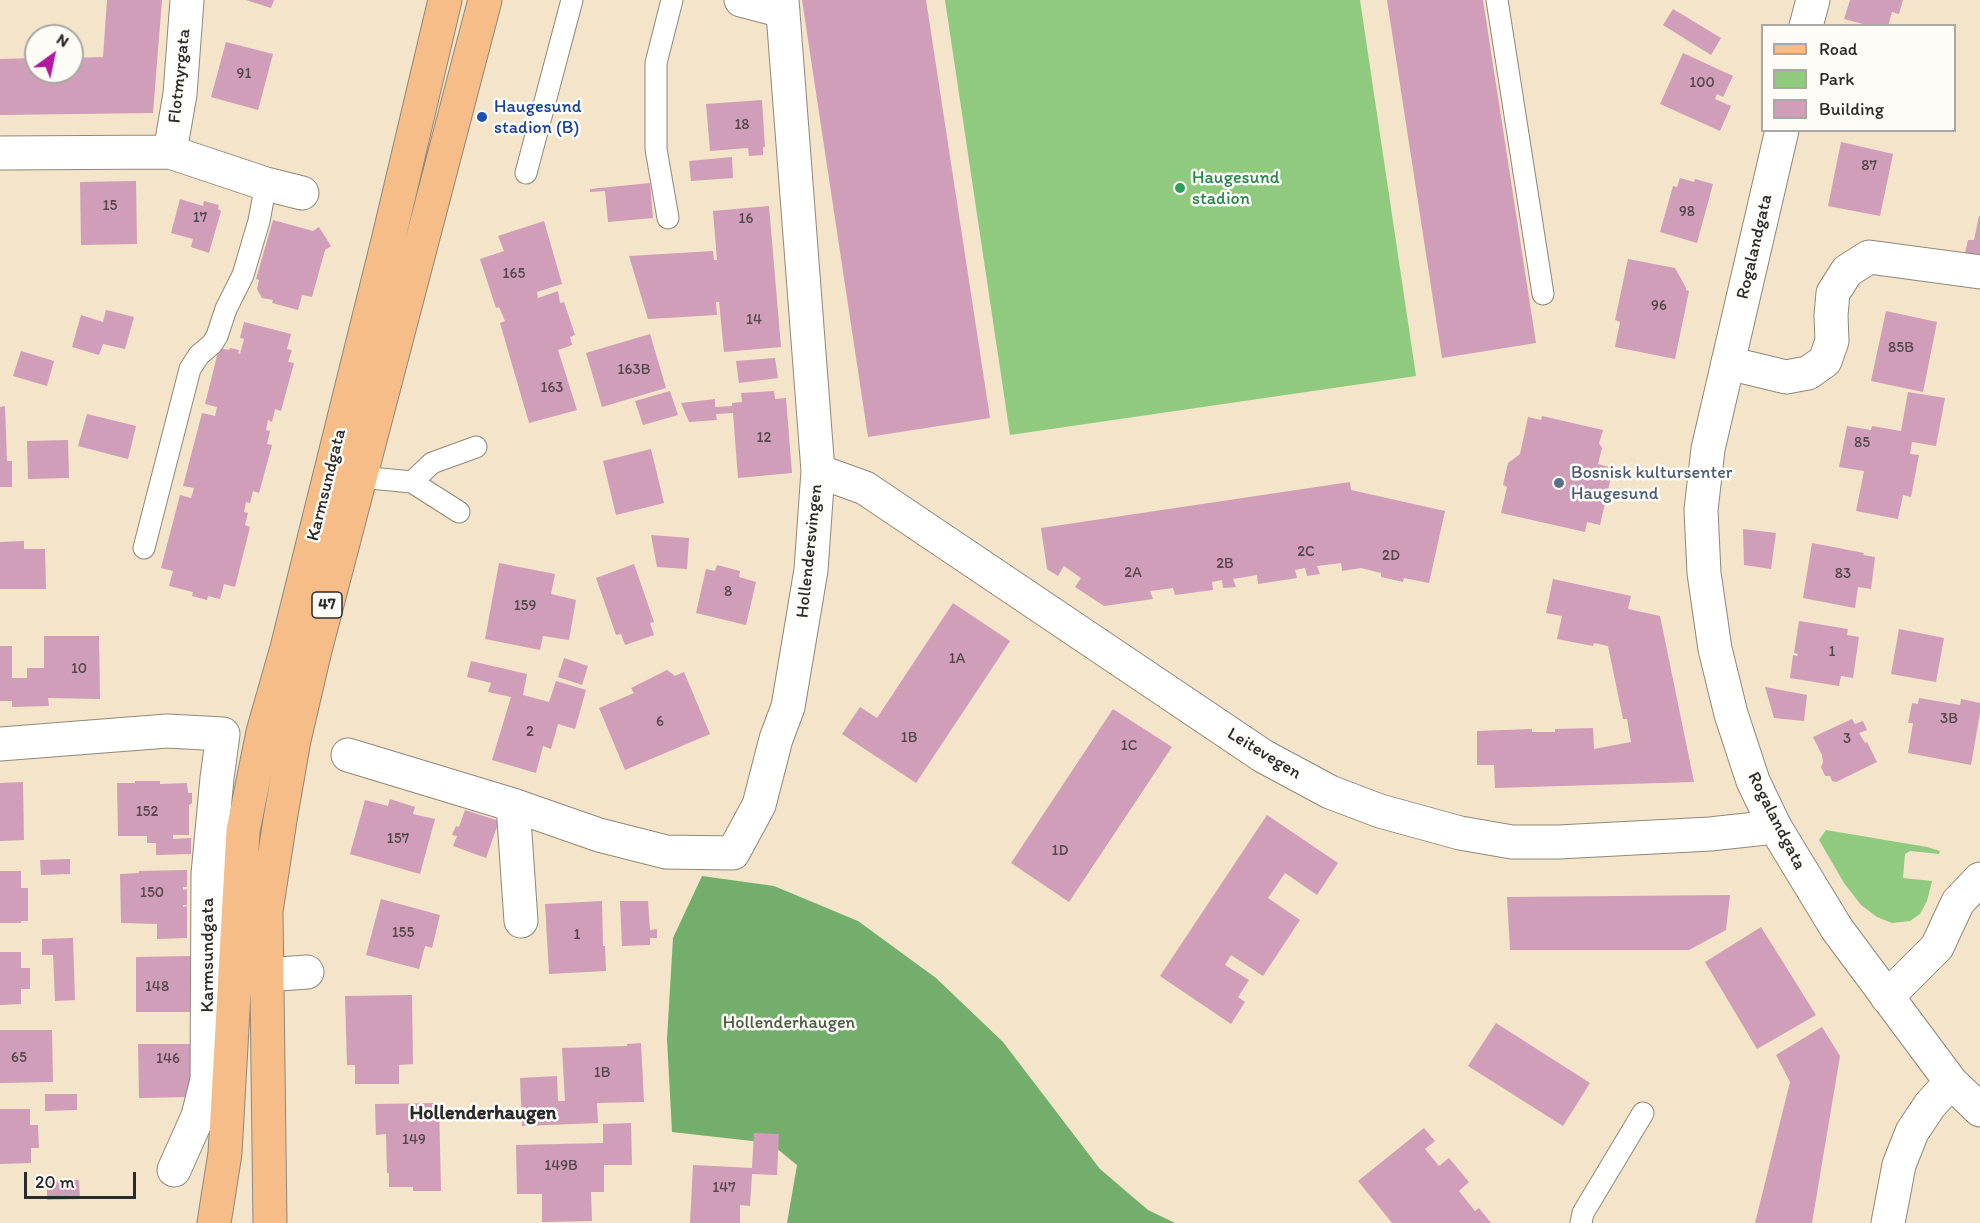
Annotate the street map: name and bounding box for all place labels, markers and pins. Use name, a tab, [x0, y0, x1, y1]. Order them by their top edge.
place label: Haugesund stadion (B)	[494, 96, 582, 138]
marker: Haugesund stadion (B)	[475, 110, 489, 124]
place label: Haugesund stadion	[1192, 167, 1280, 210]
marker: Haugesund stadion	[1173, 181, 1187, 195]
place label: Bosnisk kultursenter Haugesund	[1571, 462, 1733, 504]
marker: Bosnisk kultursenter Haugesund	[1552, 476, 1566, 490]

